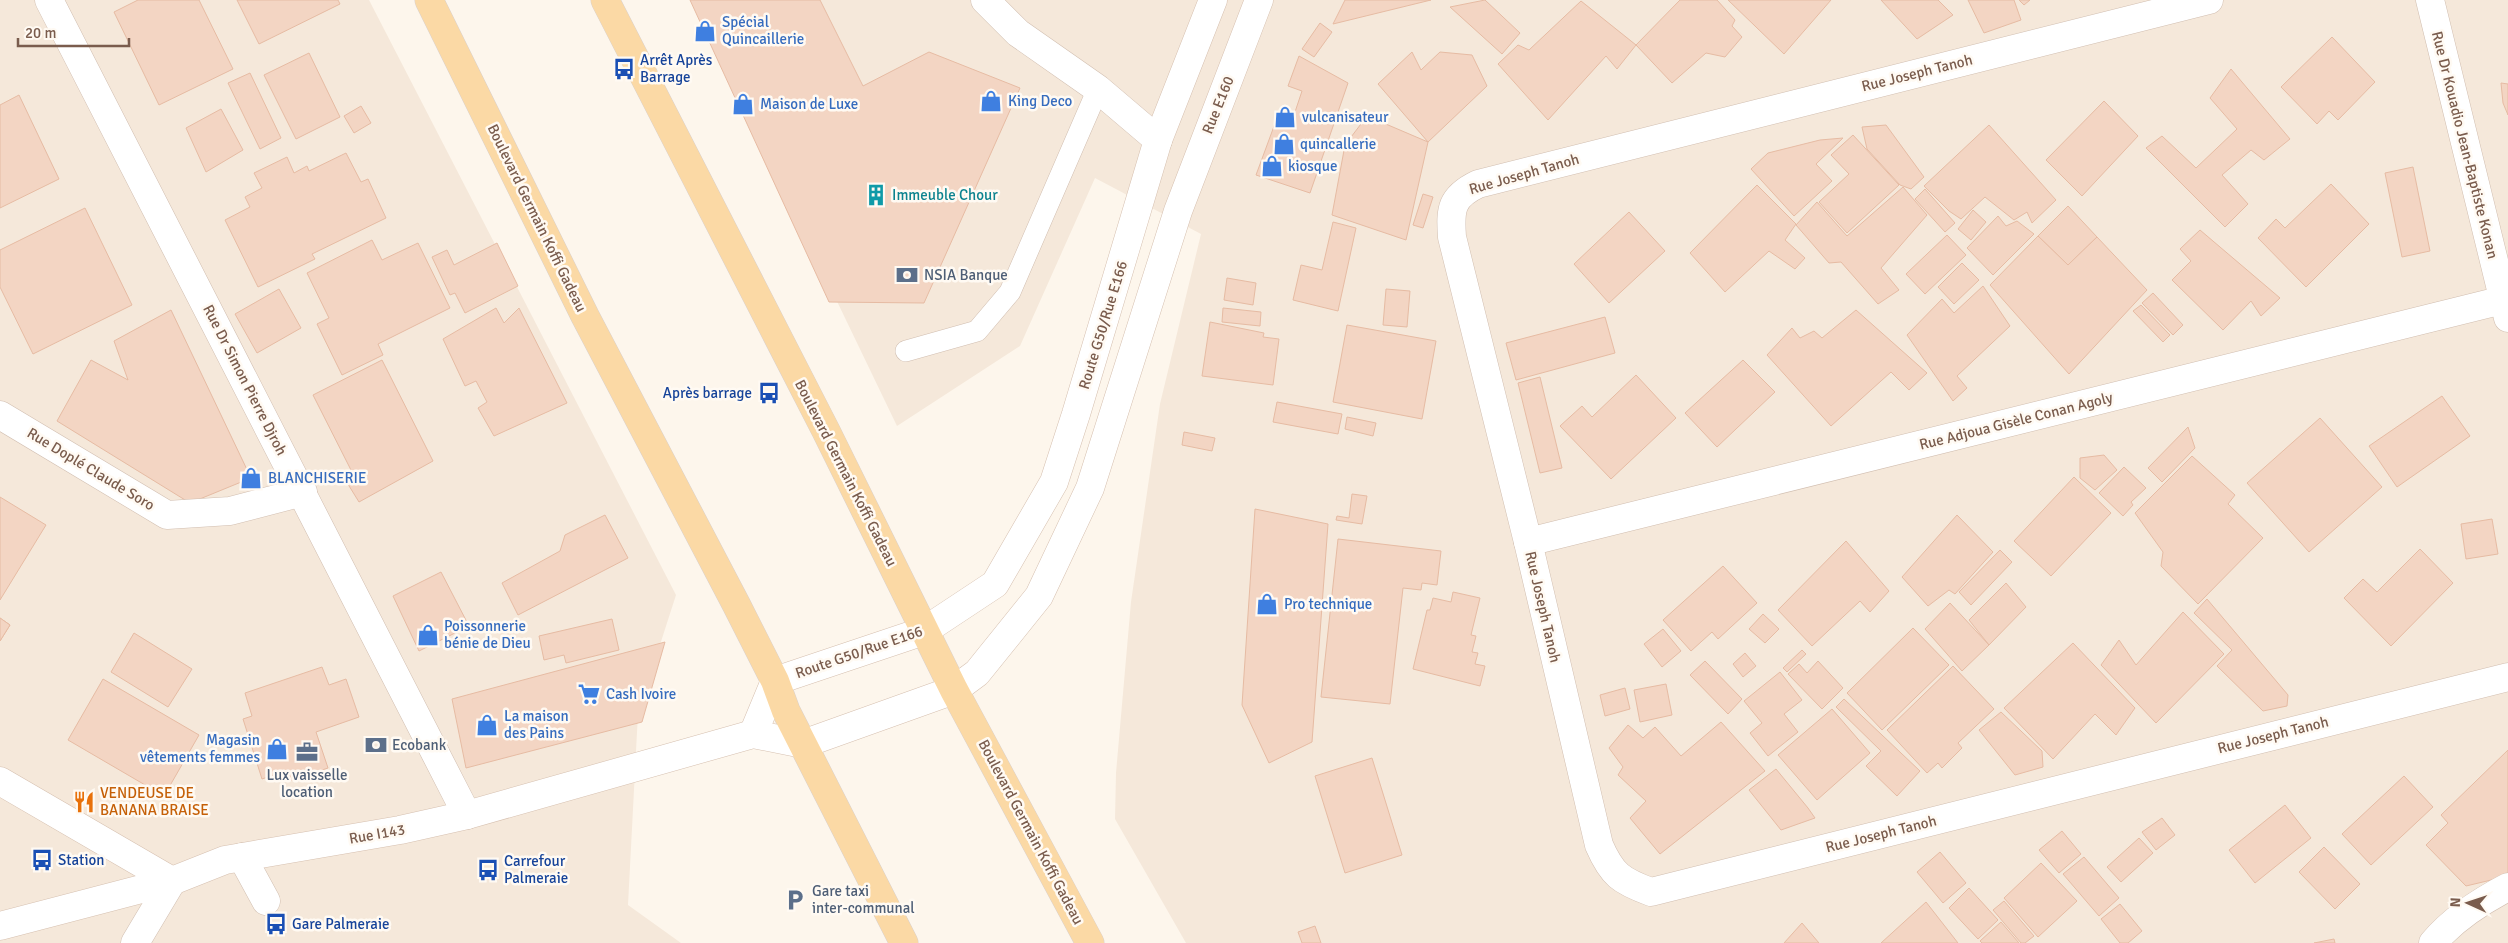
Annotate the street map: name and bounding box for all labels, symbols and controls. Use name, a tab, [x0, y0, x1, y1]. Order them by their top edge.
place label: Spécial Quincaillerie	[722, 13, 804, 48]
scale bar	[18, 15, 129, 47]
shop icon: Spécial Quincaillerie	[692, 18, 718, 44]
text: 20 m	[25, 24, 56, 42]
street label: Rue Dr Kouadio Jean-Baptiste Konan	[2428, 29, 2502, 261]
place label: Arrêt Après Barrage	[640, 51, 713, 86]
street label: Rue Joseph Tanoh	[1860, 51, 1974, 95]
bus stop icon: Arrêt Après Barrage	[611, 56, 637, 82]
street label: Rue E160	[1198, 74, 1238, 136]
shop icon: King Deco	[978, 88, 1004, 114]
shop icon: Maison de Luxe	[730, 91, 756, 117]
place label: King Deco	[1008, 92, 1073, 110]
place label: Maison de Luxe	[760, 95, 858, 113]
shop icon: vulcanisateur	[1272, 104, 1298, 130]
place label: vulcanisateur	[1302, 108, 1389, 126]
street label: Boulevard Germain Koffi Gadeau	[484, 121, 590, 315]
shop icon: quincallerie	[1271, 131, 1297, 157]
place label: quincallerie	[1300, 135, 1376, 153]
street label: Rue Joseph Tanoh	[1467, 150, 1581, 198]
shop icon: kiosque	[1259, 153, 1285, 179]
place label: kiosque	[1288, 157, 1337, 175]
building icon: Immeuble Chour	[863, 182, 889, 208]
place label: Immeuble Chour	[892, 186, 998, 204]
street label: Route G50/Rue E166	[1075, 259, 1131, 391]
bank icon: NSIA Banque	[894, 262, 920, 288]
place label: NSIA Banque	[924, 266, 1008, 284]
street label: Rue Dr Simon Pierre Djroh	[199, 302, 291, 458]
street label: Boulevard Germain Koffi Gadeau	[791, 377, 901, 569]
bus stop icon: Après barrage	[756, 380, 782, 406]
place label: Après barrage	[663, 384, 752, 402]
street label: Rue Adjoua Gisèle Conan Agoly	[1917, 388, 2115, 454]
street label: Rue Doplé Claude Soro	[24, 424, 158, 514]
shop icon: BLANCHISERIE	[238, 465, 264, 491]
place label: BLANCHISERIE	[268, 469, 366, 487]
street label: Rue Joseph Tanoh	[1521, 550, 1565, 664]
shop icon: Pro technique	[1254, 591, 1280, 617]
place label: Pro technique	[1284, 595, 1372, 613]
place label: Poissonnerie bénie de Dieu	[444, 617, 531, 652]
shop icon: Poissonnerie bénie de Dieu	[415, 622, 441, 648]
street label: Route G50/Rue E166	[793, 622, 925, 682]
supermarket icon: Cash Ivoire	[576, 681, 602, 707]
place label: Cash Ivoire	[606, 685, 676, 703]
place label: La maison des Pains	[504, 707, 569, 742]
shop icon: La maison des Pains	[474, 712, 500, 738]
street label: Rue Joseph Tanoh	[2216, 713, 2330, 757]
place label: Magasin vêtements femmes	[140, 731, 260, 766]
bank icon: Ecobank	[363, 732, 389, 758]
shop icon: Magasin vêtements femmes	[264, 736, 290, 762]
place label: Ecobank	[392, 736, 447, 754]
street label: Boulevard Germain Koffi Gadeau	[974, 736, 1088, 928]
office icon: Lux vaisselle location	[294, 739, 320, 765]
place label: Lux vaisselle location	[266, 766, 348, 801]
place label: VENDEUSE DE BANANA BRAISE	[100, 784, 209, 819]
restaurant icon: VENDEUSE DE BANANA BRAISE	[71, 789, 97, 815]
street label: Rue Joseph Tanoh	[1824, 812, 1938, 856]
street label: Rue I143	[348, 820, 406, 848]
bus stop icon: Station	[29, 847, 55, 873]
place label: Station	[58, 851, 104, 869]
place label: Carrefour Palmeraie	[504, 852, 568, 887]
bus stop icon: Carrefour Palmeraie	[475, 857, 501, 883]
north arrow	[2443, 878, 2493, 928]
place label: Gare taxi inter-communal	[812, 882, 915, 917]
parking icon: Gare taxi inter-communal	[782, 887, 808, 913]
text: N	[2447, 897, 2464, 908]
bus stop icon: Gare Palmeraie	[263, 911, 289, 937]
place label: Gare Palmeraie	[292, 915, 390, 933]

